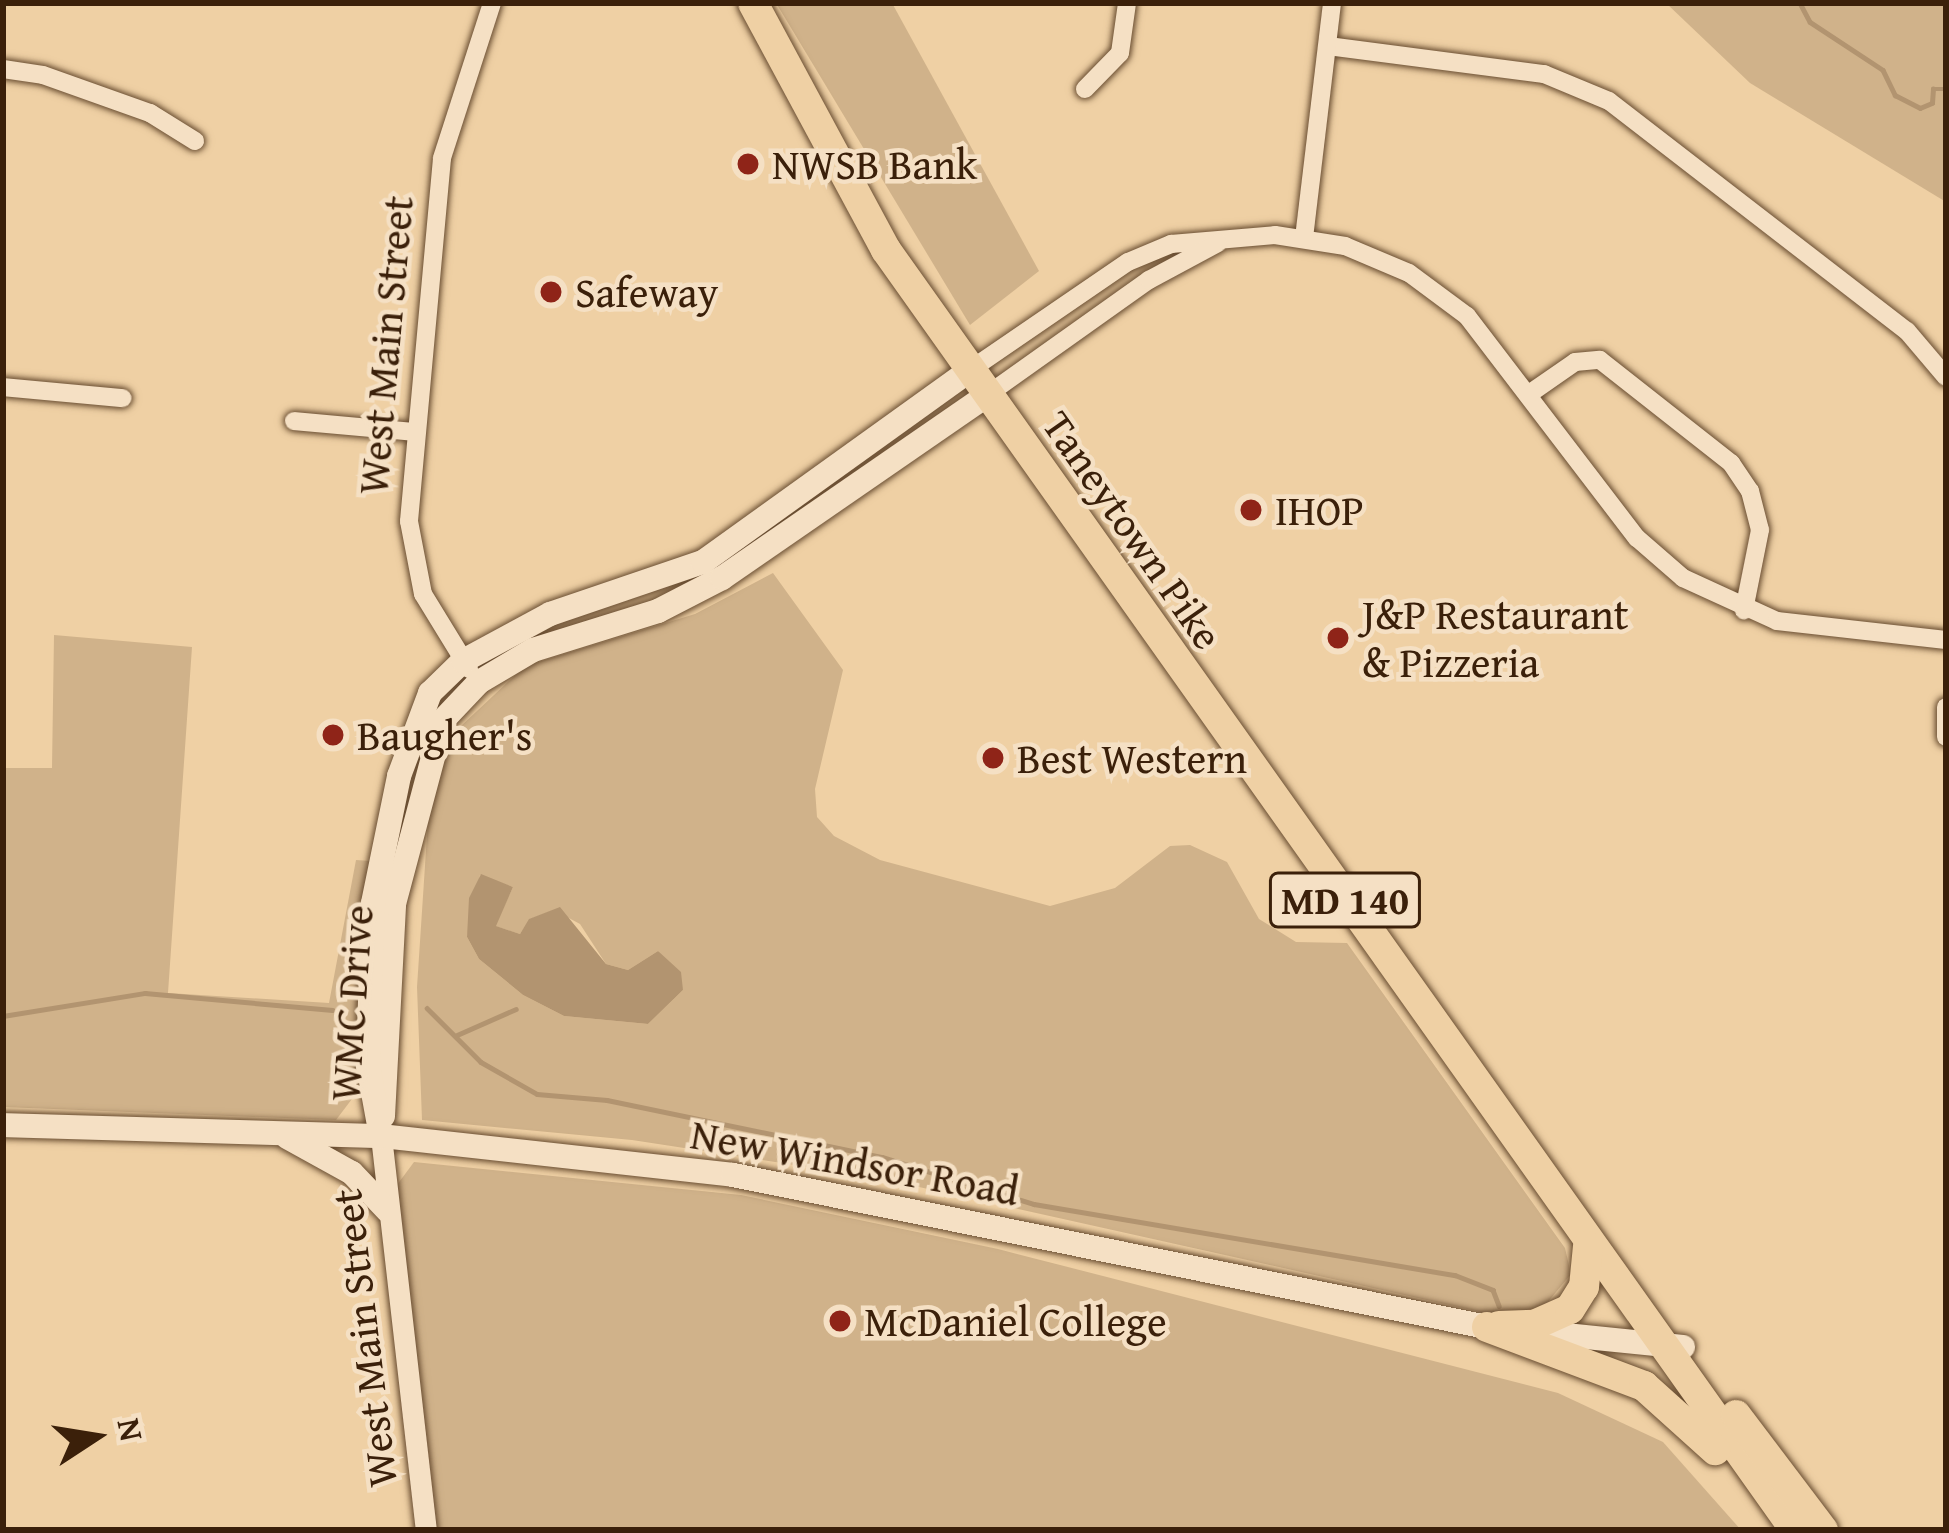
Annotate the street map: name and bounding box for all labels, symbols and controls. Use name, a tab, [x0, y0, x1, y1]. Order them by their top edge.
place label: NWSB Bank	[772, 139, 977, 189]
marker: NWSB Bank	[735, 151, 761, 177]
street label: West Main Street	[347, 194, 423, 496]
place label: Safeway	[575, 267, 718, 317]
marker: Safeway	[538, 279, 564, 305]
street label: Taneytown Pike	[1032, 401, 1234, 659]
place label: IHOP	[1275, 485, 1364, 535]
marker: IHOP	[1238, 497, 1264, 523]
place label: J&P Restaurant & Pizzeria	[1362, 589, 1629, 688]
marker: J&P Restaurant & Pizzeria	[1325, 625, 1351, 651]
place label: Baugher's	[357, 710, 532, 760]
marker: Baugher's	[320, 722, 346, 748]
place label: Best Western	[1017, 733, 1247, 783]
marker: Best Western	[980, 745, 1006, 771]
road number: MD 140	[1267, 867, 1423, 933]
street label: WMC Drive	[319, 903, 383, 1103]
street label: New Windsor Road	[687, 1108, 1023, 1216]
street label: West Main Street	[321, 1186, 407, 1490]
place label: McDaniel College	[864, 1296, 1167, 1346]
marker: McDaniel College	[827, 1308, 853, 1334]
north arrow	[36, 1377, 156, 1497]
text: N	[105, 1414, 157, 1445]

